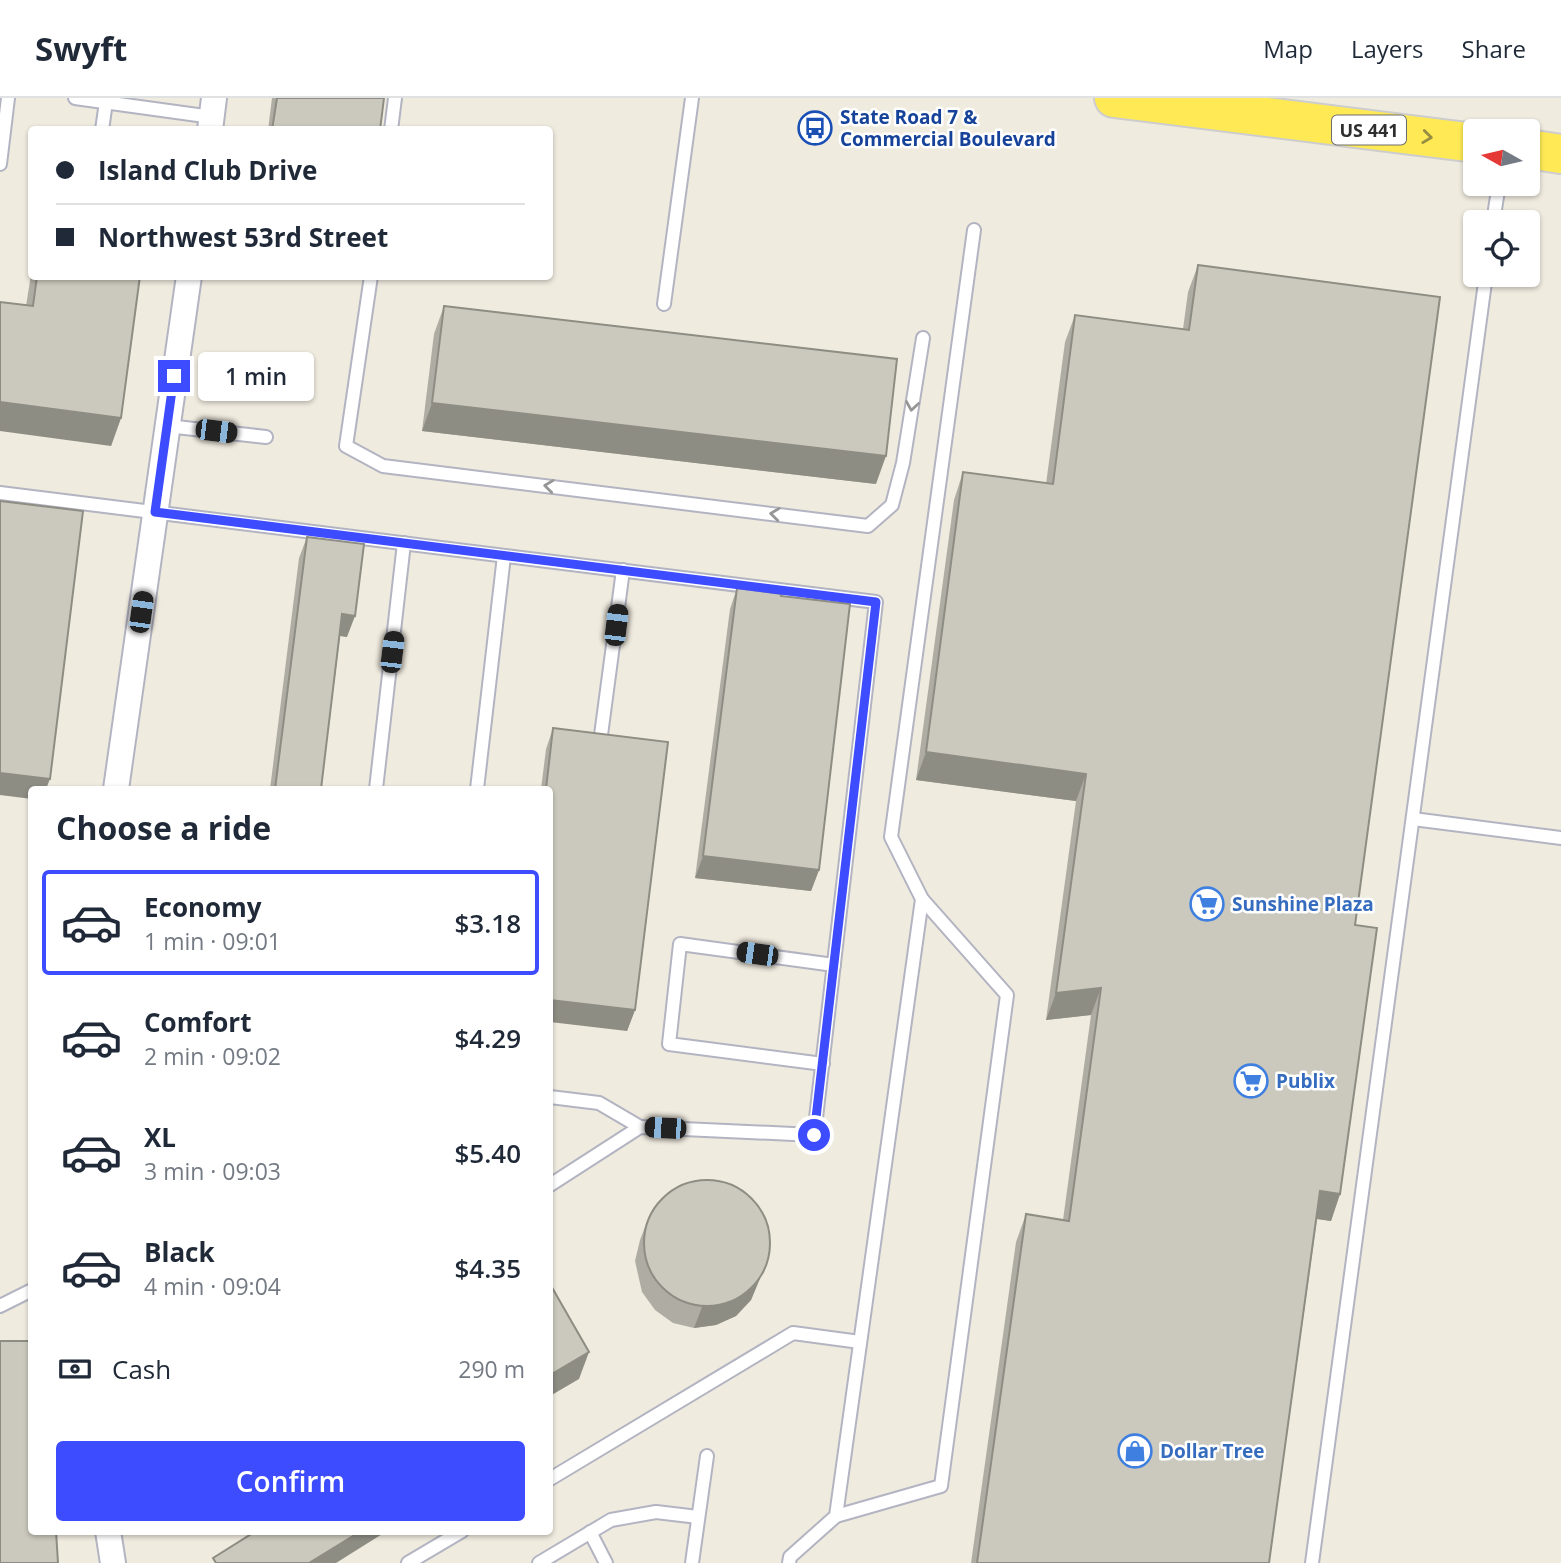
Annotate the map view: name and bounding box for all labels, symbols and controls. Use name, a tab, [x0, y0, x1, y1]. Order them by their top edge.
text: Swyft	[35, 26, 127, 71]
text: Map	[1263, 32, 1313, 65]
text: Layers	[1351, 32, 1424, 65]
text: Share	[1462, 32, 1526, 65]
place label: State Road 7 & Commercial Boulevard	[840, 104, 1056, 152]
bus stop icon: State Road 7 & Commercial Boulevard	[796, 109, 834, 147]
road number: US 441	[1332, 115, 1406, 144]
north arrow	[1463, 119, 1540, 196]
map controls	[1463, 119, 1540, 287]
one-way arrow	[1421, 129, 1433, 144]
text: Island Club Drive	[98, 152, 317, 188]
button: locate	[1463, 210, 1540, 287]
text: Northwest 53rd Street	[98, 219, 388, 255]
callout: 1 min	[198, 352, 314, 400]
route end	[158, 360, 190, 392]
text: 1 min	[225, 360, 287, 392]
one-way arrow	[905, 400, 920, 411]
car	[194, 418, 239, 444]
one-way arrow	[543, 479, 555, 494]
one-way arrow	[769, 507, 781, 522]
car	[128, 590, 155, 634]
car	[604, 603, 629, 647]
car	[380, 630, 405, 674]
text: Choose a ride	[56, 806, 271, 849]
supermarket icon: Sunshine Plaza	[1188, 885, 1226, 923]
text: Economy	[144, 889, 262, 925]
icon: car	[60, 891, 123, 954]
place label: Sunshine Plaza	[1232, 891, 1374, 917]
text: $3.18	[454, 905, 521, 941]
text: 1 min · 09:01	[144, 925, 281, 957]
car	[735, 941, 780, 967]
text: Comfort	[144, 1004, 251, 1040]
icon: car	[60, 1006, 123, 1069]
text: $4.29	[454, 1020, 521, 1056]
text: 2 min · 09:02	[144, 1040, 281, 1072]
supermarket icon: Publix	[1232, 1062, 1270, 1100]
place label: Publix	[1276, 1068, 1335, 1094]
car	[644, 1116, 687, 1140]
text: XL	[144, 1119, 176, 1155]
route start	[798, 1119, 830, 1151]
icon: car	[60, 1121, 123, 1184]
text: $5.40	[454, 1135, 521, 1171]
text: 3 min · 09:03	[144, 1155, 281, 1187]
text: Black	[144, 1234, 215, 1270]
icon: car	[60, 1236, 123, 1299]
text: $4.35	[454, 1250, 521, 1286]
text: 4 min · 09:04	[144, 1270, 281, 1302]
icon: cash	[56, 1350, 94, 1388]
text: Cash	[112, 1351, 171, 1387]
text: 290 m	[458, 1353, 525, 1385]
shop icon: Dollar Tree	[1116, 1432, 1154, 1470]
place label: Dollar Tree	[1160, 1438, 1265, 1464]
button: Confirm	[56, 1441, 525, 1521]

